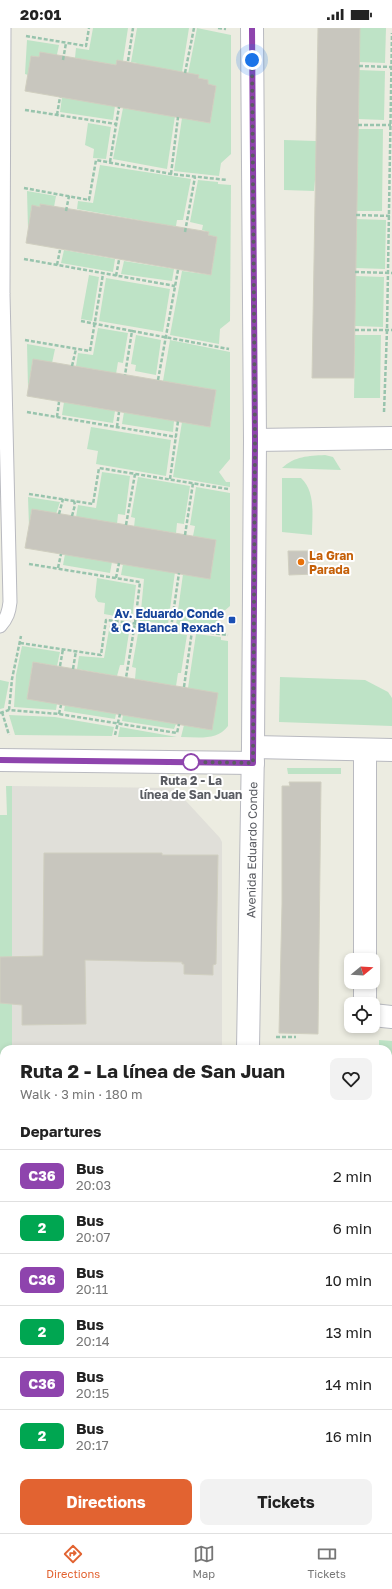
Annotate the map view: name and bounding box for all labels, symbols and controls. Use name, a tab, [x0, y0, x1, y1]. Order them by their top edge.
text: 20:01	[20, 5, 61, 23]
your location	[242, 50, 262, 70]
place label: La Gran Parada	[309, 548, 353, 577]
marker: La Gran Parada	[296, 557, 306, 567]
place label: Av. Eduardo Conde & C. Blanca Rexach	[111, 606, 224, 635]
marker: Av. Eduardo Conde & C. Blanca Rexach	[227, 615, 237, 625]
marker: Ruta 2 - La línea de San Juan	[182, 753, 200, 771]
place label: Ruta 2 - La línea de San Juan	[140, 773, 242, 802]
street label: Avenida Eduardo Conde	[243, 782, 260, 918]
north arrow	[344, 953, 380, 989]
map controls	[344, 953, 380, 1033]
button: locate	[344, 997, 380, 1033]
button: heart	[330, 1058, 372, 1100]
text: Ruta 2 - La línea de San Juan	[20, 1059, 285, 1082]
text: Walk · 3 min · 180 m	[20, 1086, 143, 1102]
text: Departures	[20, 1122, 101, 1140]
text: Bus	[76, 1159, 104, 1177]
text: C36	[28, 1167, 56, 1184]
text: 2 min	[333, 1167, 372, 1185]
text: 20:03	[76, 1177, 111, 1193]
text: Bus	[76, 1211, 104, 1229]
text: 2	[38, 1219, 46, 1236]
text: 6 min	[333, 1219, 372, 1237]
text: 20:07	[76, 1229, 110, 1245]
text: Bus	[76, 1263, 104, 1281]
text: C36	[28, 1271, 56, 1288]
text: 10 min	[325, 1271, 372, 1289]
text: 20:11	[76, 1281, 108, 1297]
text: Bus	[76, 1315, 104, 1333]
text: 2	[38, 1323, 46, 1340]
text: 13 min	[326, 1323, 372, 1341]
text: 20:14	[76, 1333, 110, 1349]
text: Bus	[76, 1367, 104, 1385]
text: C36	[28, 1375, 56, 1392]
text: 14 min	[325, 1375, 372, 1393]
text: 20:15	[76, 1385, 109, 1401]
text: Bus	[76, 1419, 104, 1437]
text: 2	[38, 1427, 46, 1444]
text: 16 min	[325, 1427, 372, 1445]
text: 20:17	[76, 1437, 109, 1453]
button: Directions	[20, 1479, 192, 1525]
button: Tickets	[200, 1479, 372, 1525]
tab: Directions	[46, 1543, 100, 1580]
tab: Map	[192, 1543, 215, 1580]
tab: Tickets	[307, 1543, 346, 1580]

